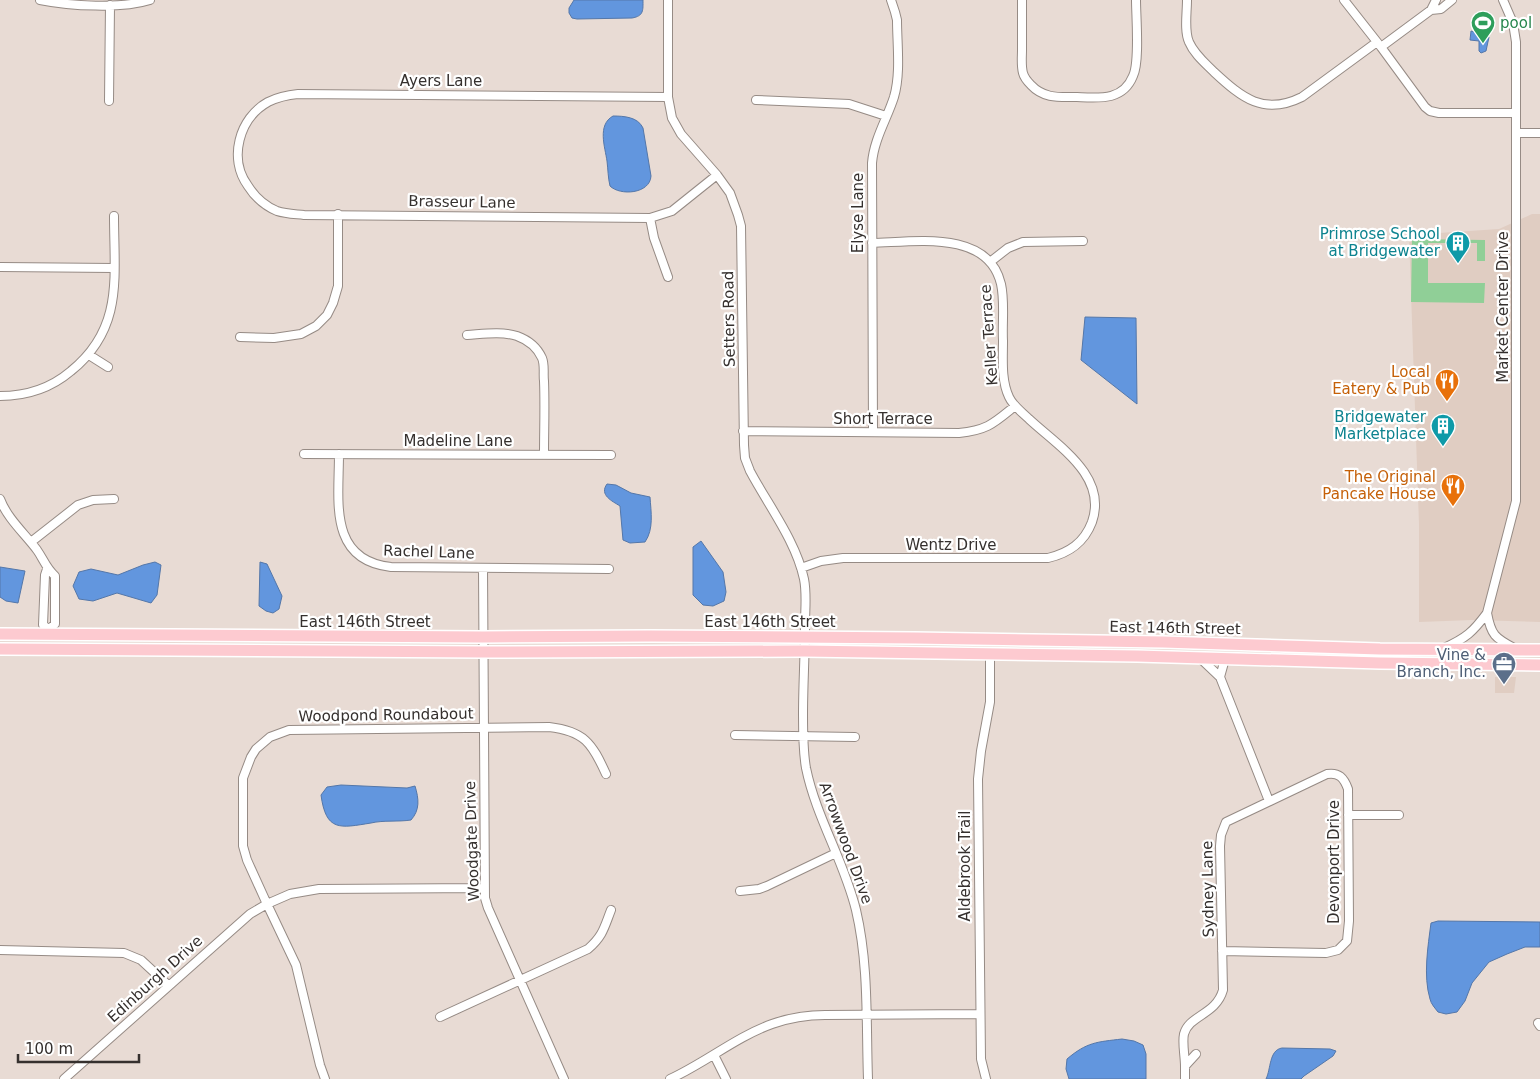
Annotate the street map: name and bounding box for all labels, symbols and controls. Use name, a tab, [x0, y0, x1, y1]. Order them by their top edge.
sports icon: pool	[1470, 10, 1496, 44]
place label: pool	[1500, 14, 1532, 32]
street label: Ayers Lane	[400, 72, 482, 90]
street label: Elyse Lane	[849, 173, 867, 253]
street label: Brasseur Lane	[408, 192, 516, 212]
place label: Primrose School at Bridgewater	[1320, 225, 1441, 260]
building icon: Primrose School at Bridgewater	[1445, 230, 1471, 264]
street label: Market Center Drive	[1494, 231, 1512, 383]
street label: Setters Road	[719, 271, 739, 367]
street label: Keller Terrace	[976, 284, 1002, 386]
place label: Local Eatery & Pub	[1332, 363, 1430, 398]
restaurant icon: Local Eatery & Pub	[1434, 368, 1460, 402]
place label: Bridgewater Marketplace	[1334, 408, 1427, 443]
street label: Short Terrace	[833, 410, 933, 428]
building icon: Bridgewater Marketplace	[1430, 413, 1456, 447]
street label: Madeline Lane	[403, 432, 513, 450]
place label: The Original Pancake House	[1322, 468, 1436, 503]
restaurant icon: The Original Pancake House	[1440, 473, 1466, 507]
street label: Wentz Drive	[905, 536, 997, 554]
street label: Rachel Lane	[383, 541, 475, 563]
street label: East 146th Street	[299, 613, 431, 631]
street label: East 146th Street	[704, 613, 836, 631]
street label: East 146th Street	[1109, 618, 1241, 638]
place label: Vine & Branch, Inc.	[1397, 646, 1486, 681]
office icon: Vine & Branch, Inc.	[1491, 651, 1517, 685]
street label: Woodpond Roundabout	[298, 704, 474, 726]
street label: Arrowwood Drive	[816, 780, 876, 906]
street label: Woodgate Drive	[461, 781, 483, 901]
street label: Devonport Drive	[1325, 800, 1343, 924]
street label: Aldebrook Trail	[956, 811, 974, 922]
street label: Sydney Lane	[1198, 841, 1218, 937]
street label: Edinburgh Drive	[104, 932, 206, 1026]
scale bar	[18, 1032, 139, 1064]
text: 100 m	[25, 1040, 73, 1058]

